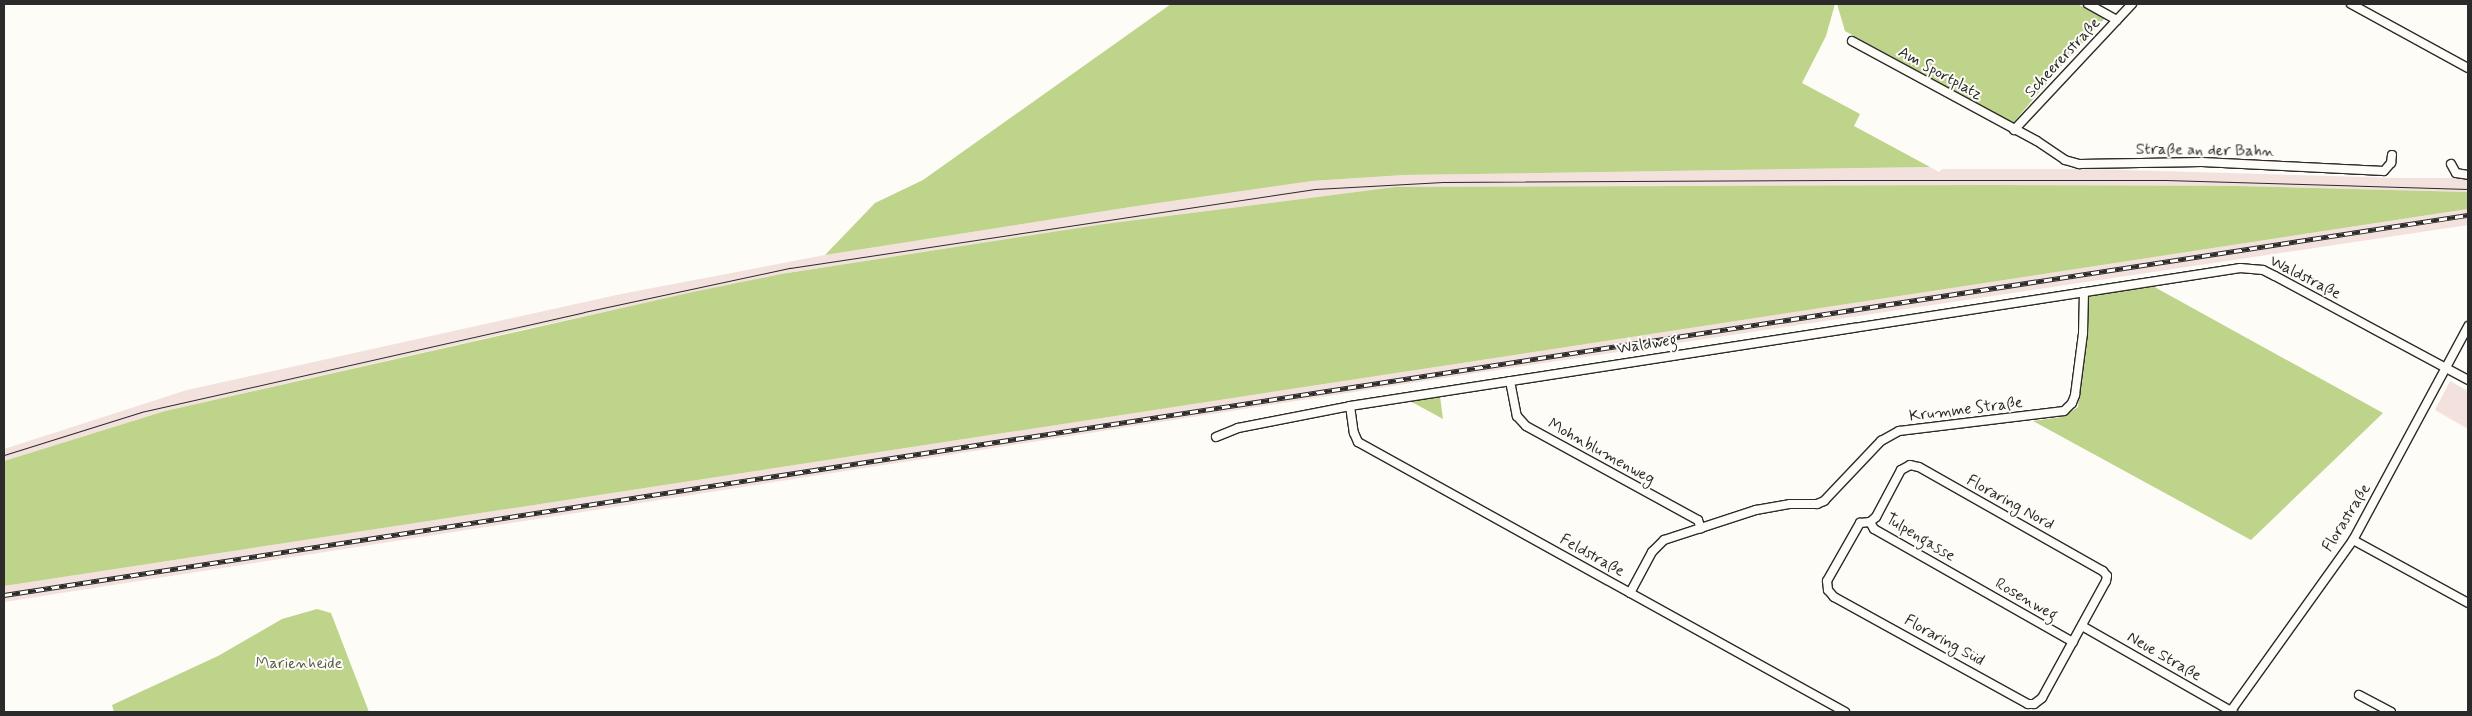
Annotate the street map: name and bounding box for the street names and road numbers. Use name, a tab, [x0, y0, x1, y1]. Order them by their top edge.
street label: Scheererstraße	[2021, 14, 2105, 102]
street label: Am Sportplatz	[1890, 41, 1990, 107]
street label: Straße an der Bahn	[2136, 140, 2274, 162]
street label: Waldstraße	[2266, 252, 2344, 304]
street label: Waldweg	[1615, 331, 1679, 359]
street label: Krumme Straße	[1908, 394, 2024, 426]
street label: Mohnblumenweg	[1544, 415, 1658, 489]
street label: Floraring Nord	[1963, 471, 2057, 535]
street label: Florastraße	[2319, 480, 2375, 556]
street label: Tulpengasse	[1882, 510, 1958, 566]
street label: Feldstraße	[1556, 530, 1628, 582]
street label: Rosenweg	[1991, 574, 2061, 626]
street label: Floraring Süd	[1901, 611, 1987, 671]
street label: Neue Straße	[2123, 628, 2205, 686]

